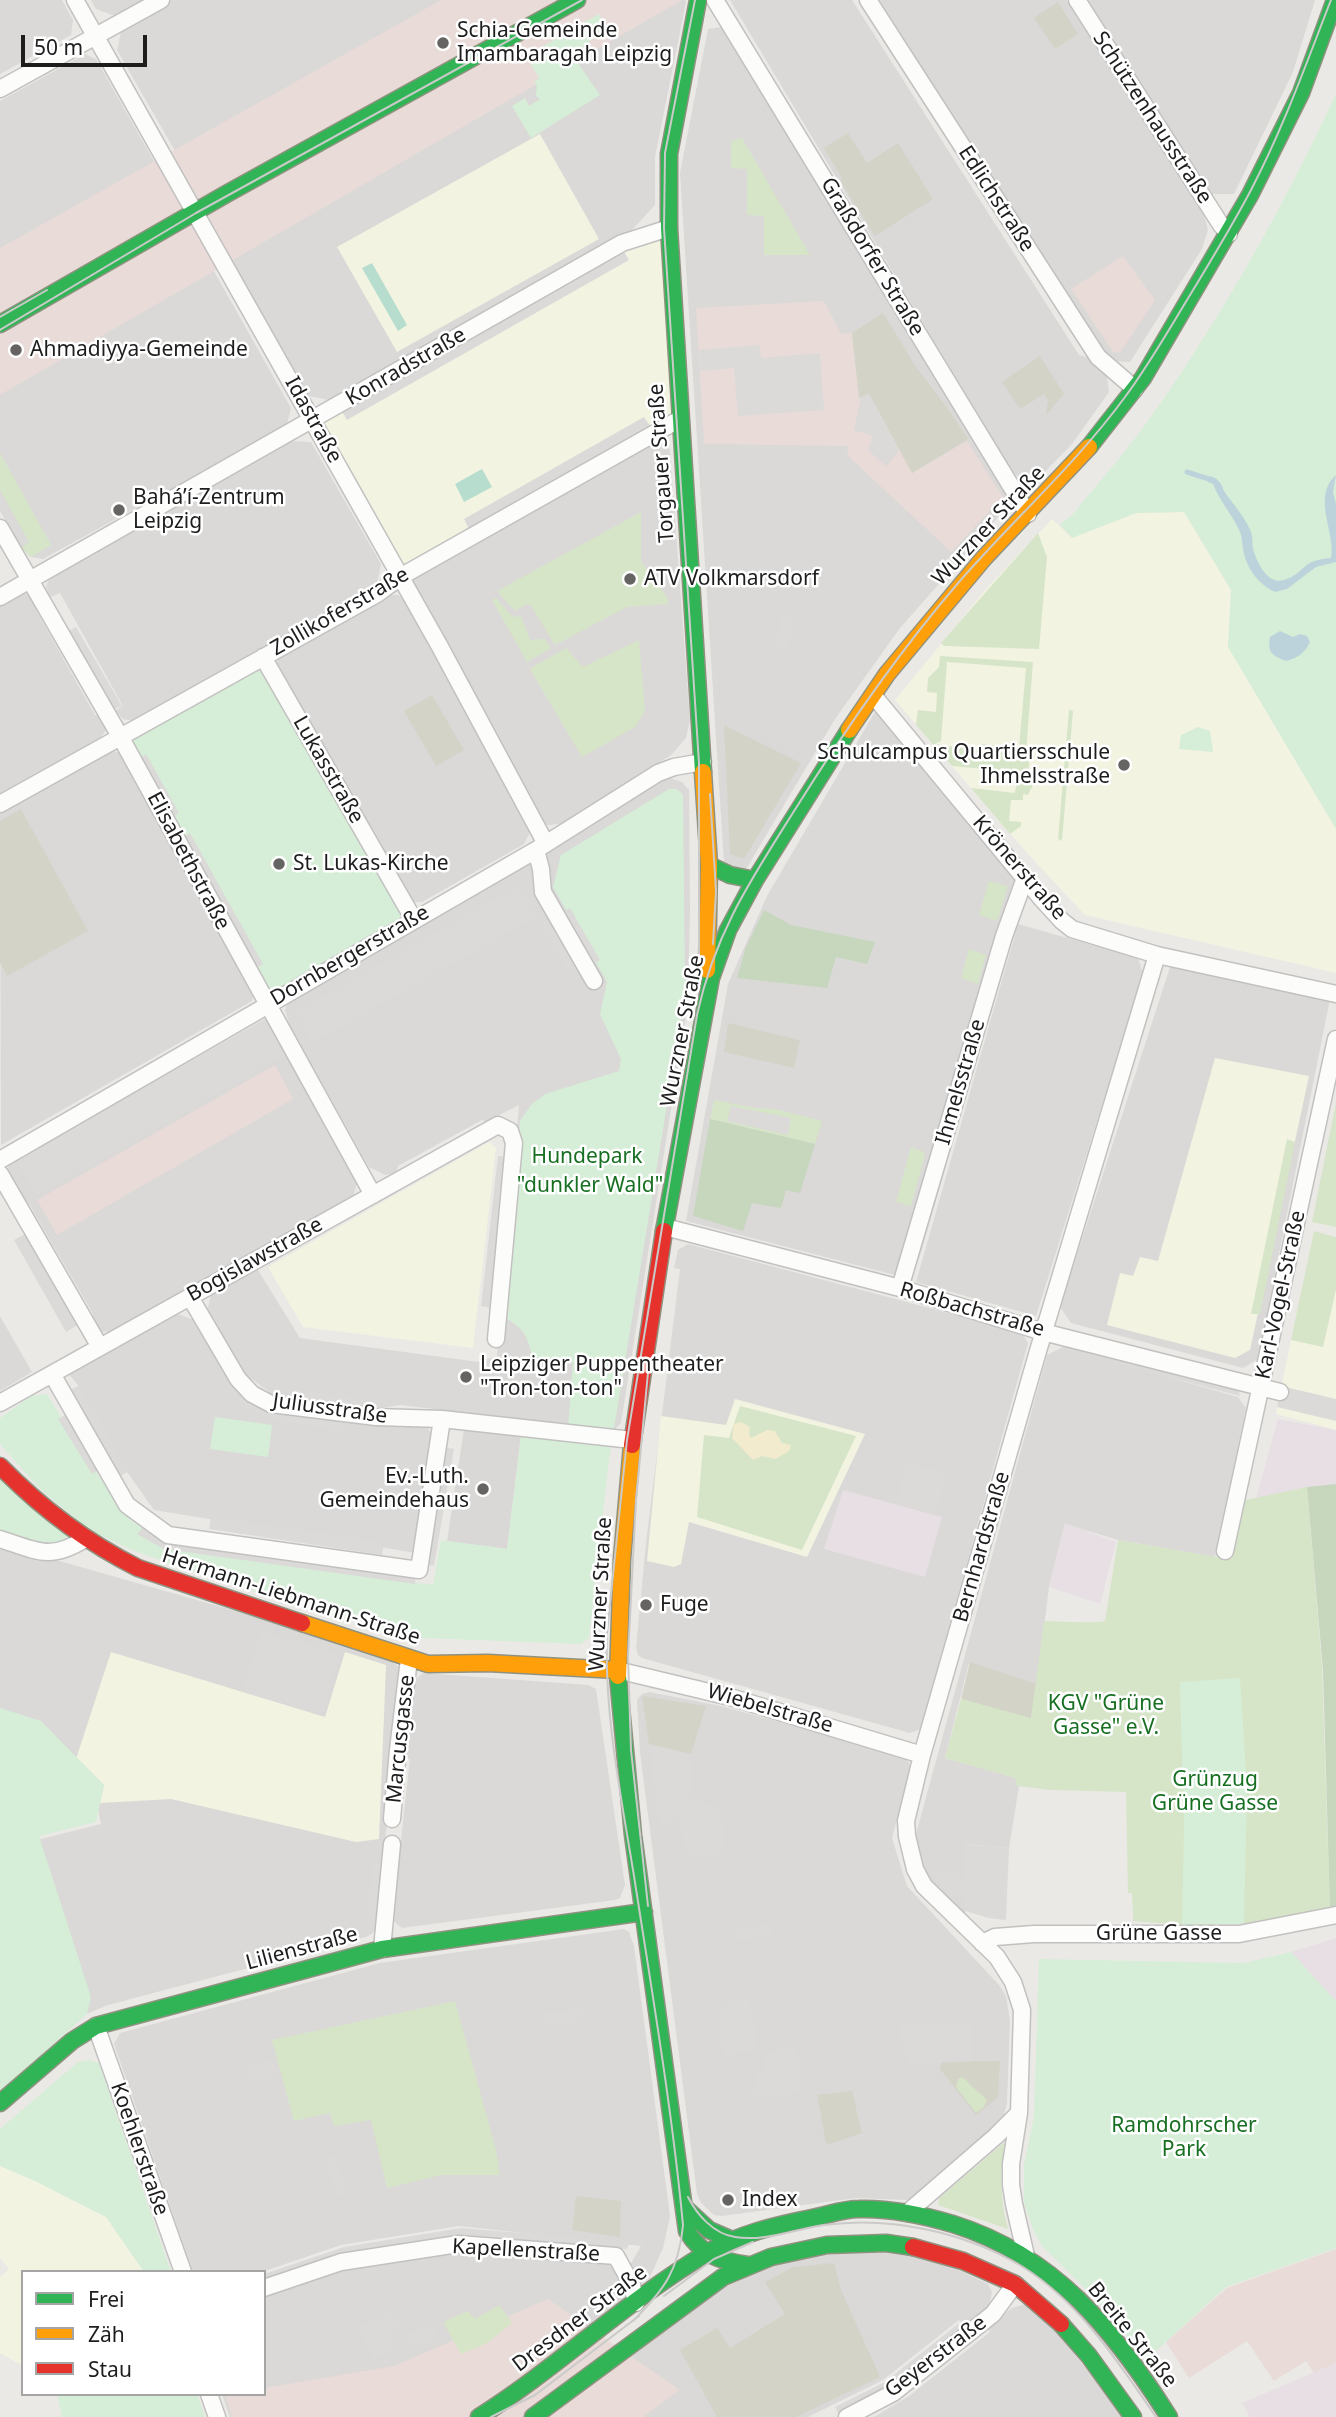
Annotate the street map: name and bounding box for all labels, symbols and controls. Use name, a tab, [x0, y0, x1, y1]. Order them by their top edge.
place label: Schia-Gemeinde Imambaragah Leipzig	[457, 18, 672, 68]
scale bar	[24, 21, 150, 65]
street label: Schützenhausstraße	[1087, 27, 1217, 209]
text: 50 m	[34, 33, 83, 61]
marker: Schia-Gemeinde Imambaragah Leipzig	[435, 35, 451, 51]
street label: Edlichstraße	[952, 141, 1040, 257]
street label: Graßdorfer Straße	[815, 173, 929, 341]
street label: Konradstraße	[342, 322, 470, 412]
place label: Ahmadiyya-Gemeinde	[30, 337, 248, 363]
marker: Ahmadiyya-Gemeinde	[8, 342, 24, 358]
street label: Idastraße	[279, 373, 347, 467]
street label: Torgauer Straße	[644, 383, 680, 543]
street label: Wurzner Straße	[927, 461, 1051, 591]
place label: Bahá’í-Zentrum Leipzig	[133, 485, 285, 535]
marker: Bahá’í-Zentrum Leipzig	[111, 502, 127, 518]
street label: Zollikoferstraße	[266, 562, 414, 662]
place label: ATV Volkmarsdorf	[644, 566, 819, 592]
marker: ATV Volkmarsdorf	[622, 571, 638, 587]
street label: Lukasstraße	[287, 712, 369, 828]
place label: Schulcampus Quartiersschule Ihmelsstraße	[817, 740, 1110, 790]
marker: Schulcampus Quartiersschule Ihmelsstraße	[1116, 757, 1132, 773]
street label: Elisabethstraße	[141, 788, 235, 934]
street label: Krönerstraße	[967, 811, 1071, 925]
place label: St. Lukas-Kirche	[293, 851, 449, 877]
marker: St. Lukas-Kirche	[271, 856, 287, 872]
street label: Dornbergerstraße	[266, 900, 434, 1012]
street label: Wurzner Straße	[656, 953, 710, 1109]
street label: Ihmelsstraße	[931, 1016, 991, 1148]
park label: Hundepark	[532, 1144, 642, 1170]
park label: "dunkler Wald"	[517, 1173, 663, 1199]
street label: Karl-Vogel-Straße	[1251, 1208, 1311, 1382]
street label: Bogislawstraße	[183, 1212, 327, 1308]
street label: Roßbachstraße	[897, 1277, 1047, 1343]
place label: Leipziger Puppentheater "Tron-ton-ton"	[480, 1352, 724, 1402]
marker: Leipziger Puppentheater "Tron-ton-ton"	[458, 1369, 474, 1385]
street label: Juliusstraße	[271, 1388, 389, 1430]
place label: Ev.-Luth. Gemeindehaus	[319, 1464, 469, 1514]
street label: Bernhardstraße	[948, 1469, 1016, 1625]
marker: Ev.-Luth. Gemeindehaus	[475, 1481, 491, 1497]
street label: Wurzner Straße	[584, 1516, 618, 1672]
street label: Hermann-Liebmann-Straße	[159, 1543, 423, 1651]
place label: Fuge	[660, 1592, 709, 1618]
marker: Fuge	[638, 1597, 654, 1613]
street label: Marcusgasse	[382, 1674, 420, 1804]
street label: Wiebelstraße	[704, 1679, 836, 1739]
park label: KGV "Grüne Gasse" e.V.	[1048, 1691, 1164, 1741]
park label: Grünzug Grüne Gasse	[1152, 1767, 1278, 1817]
street label: Grüne Gasse	[1096, 1921, 1222, 1947]
street label: Lilienstraße	[243, 1922, 361, 1976]
street label: Koehlerstraße	[104, 2079, 174, 2219]
park label: Ramdohrscher Park	[1111, 2113, 1257, 2163]
place label: Index	[742, 2187, 798, 2213]
marker: Index	[720, 2192, 736, 2208]
street label: Kapellenstraße	[451, 2235, 601, 2267]
street label: Dresdner Straße	[508, 2260, 652, 2378]
legend	[21, 2270, 266, 2396]
street label: Breite Straße	[1082, 2277, 1182, 2393]
text: Frei	[88, 2285, 124, 2313]
street label: Geyerstraße	[880, 2311, 992, 2403]
text: Zäh	[88, 2320, 125, 2348]
text: Stau	[88, 2355, 132, 2383]

